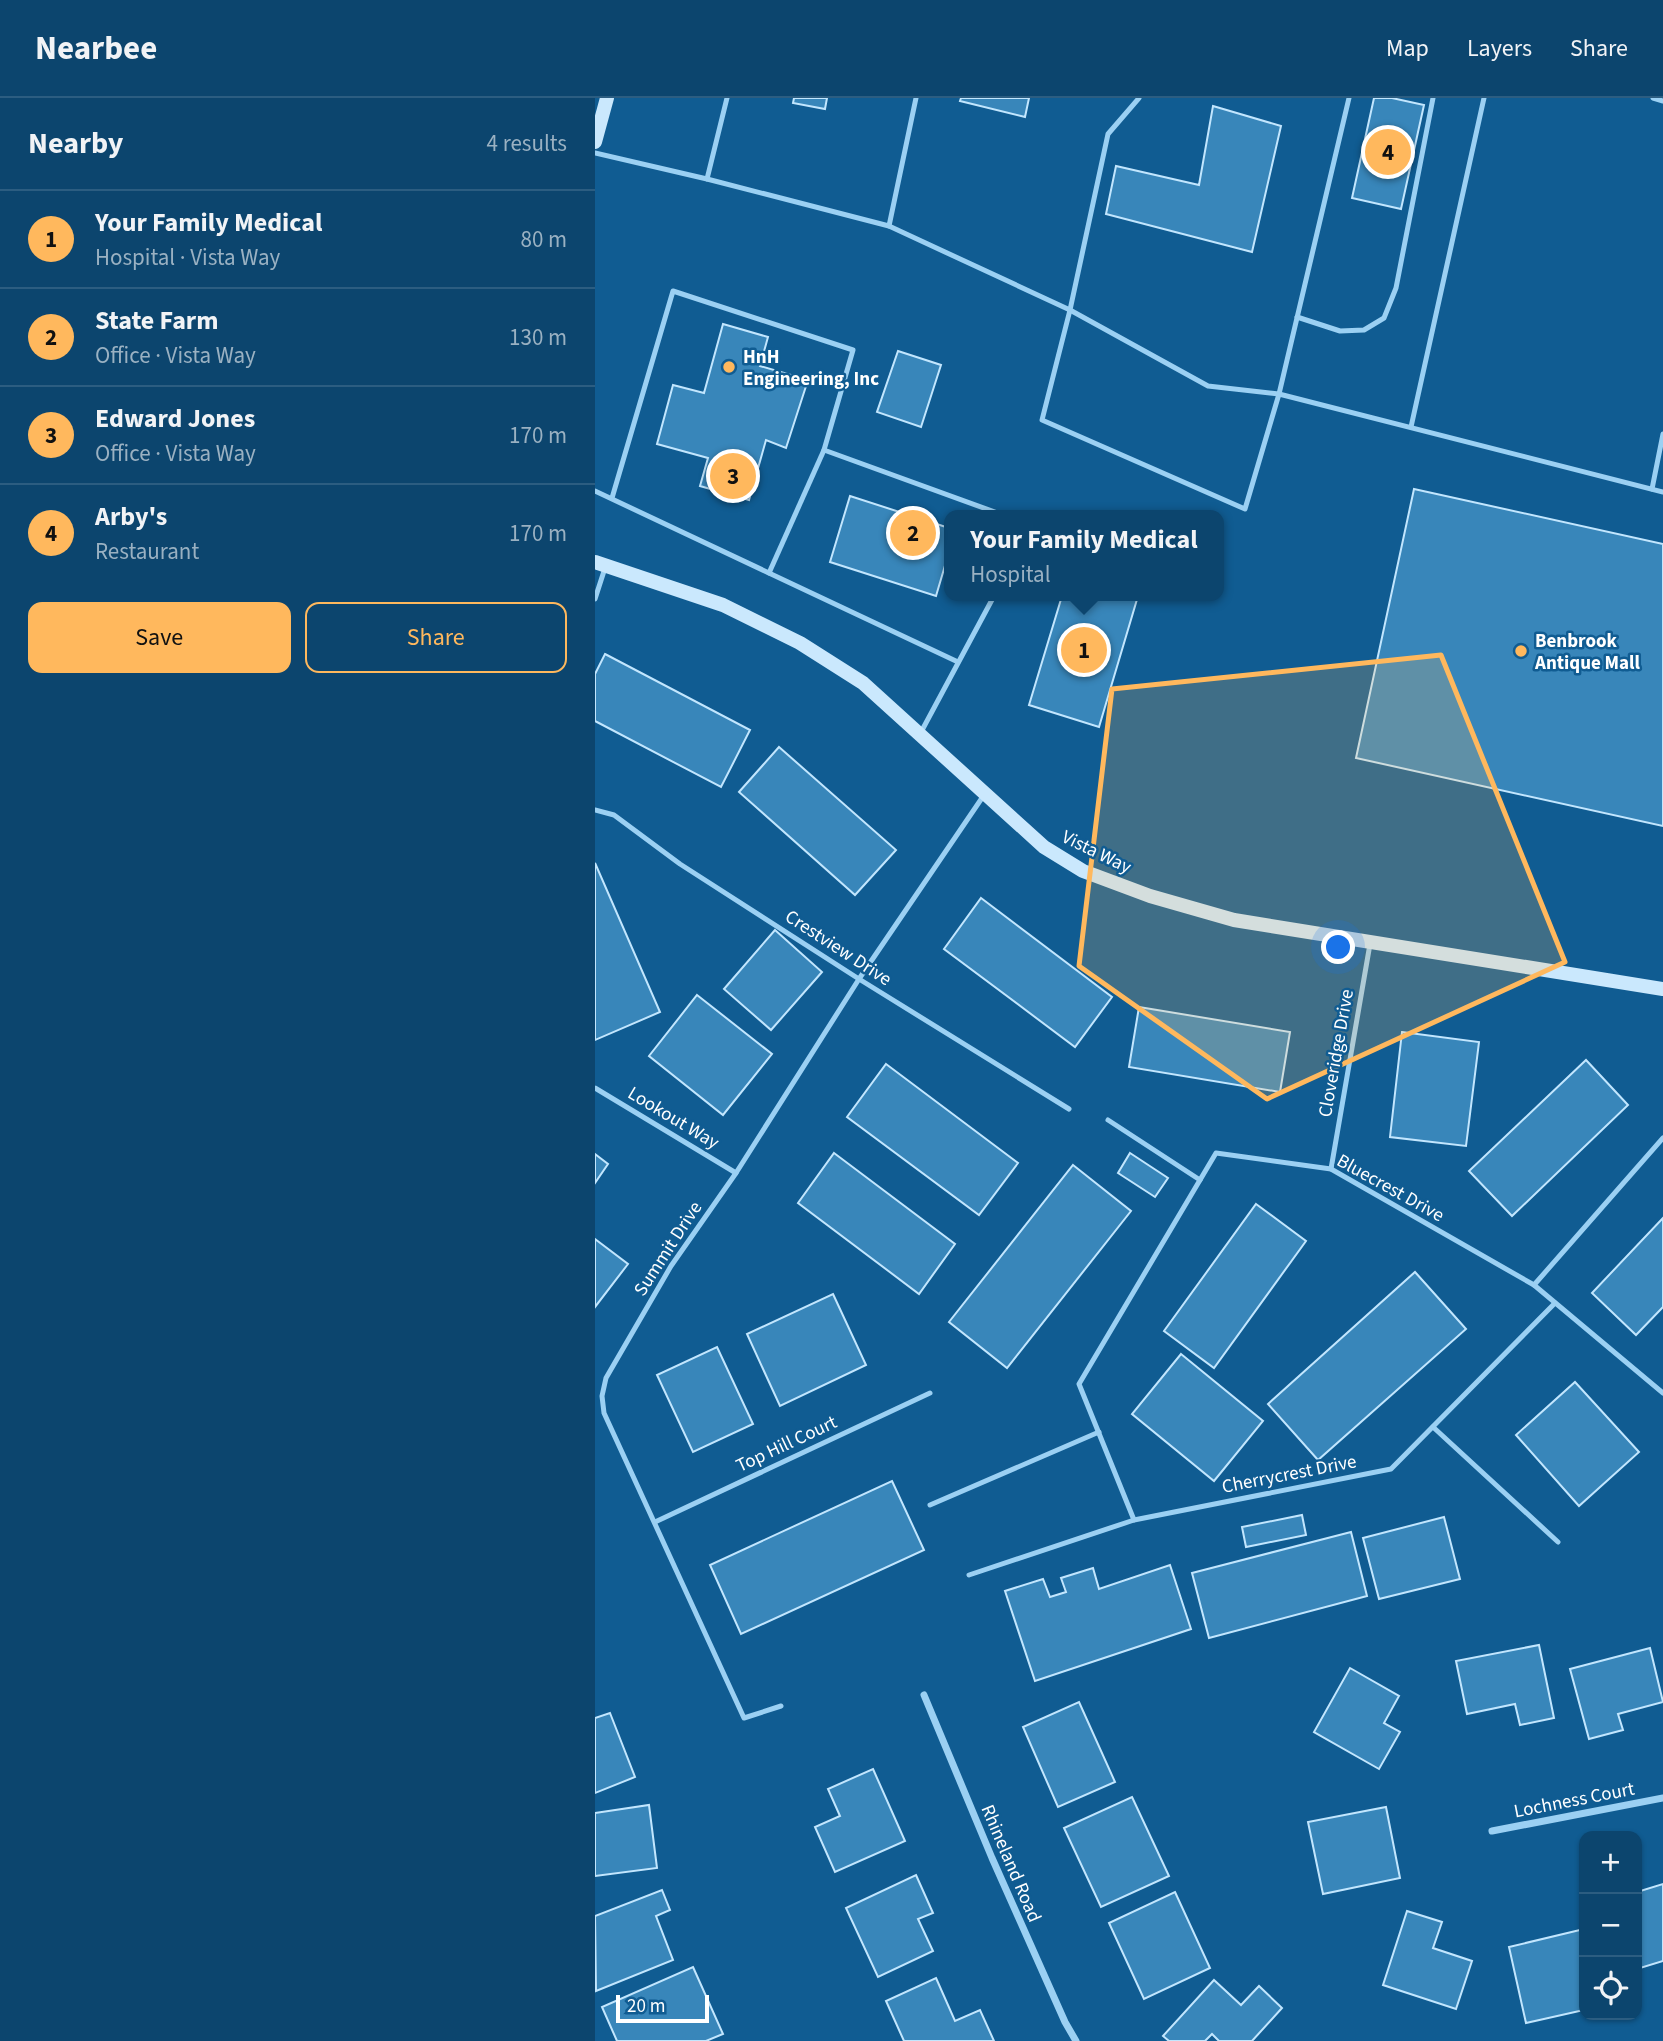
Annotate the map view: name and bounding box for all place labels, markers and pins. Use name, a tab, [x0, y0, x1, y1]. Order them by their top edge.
pin: 4	[1365, 126, 1411, 178]
place label: HnH Engineering, Inc	[743, 344, 879, 393]
marker: HnH Engineering, Inc	[721, 359, 737, 375]
pin: 3	[710, 450, 756, 502]
pin: 2	[890, 507, 936, 559]
pin: 1	[1061, 624, 1107, 676]
place label: Benbrook Antique Mall	[1534, 628, 1641, 677]
marker: Benbrook Antique Mall	[1513, 643, 1529, 659]

